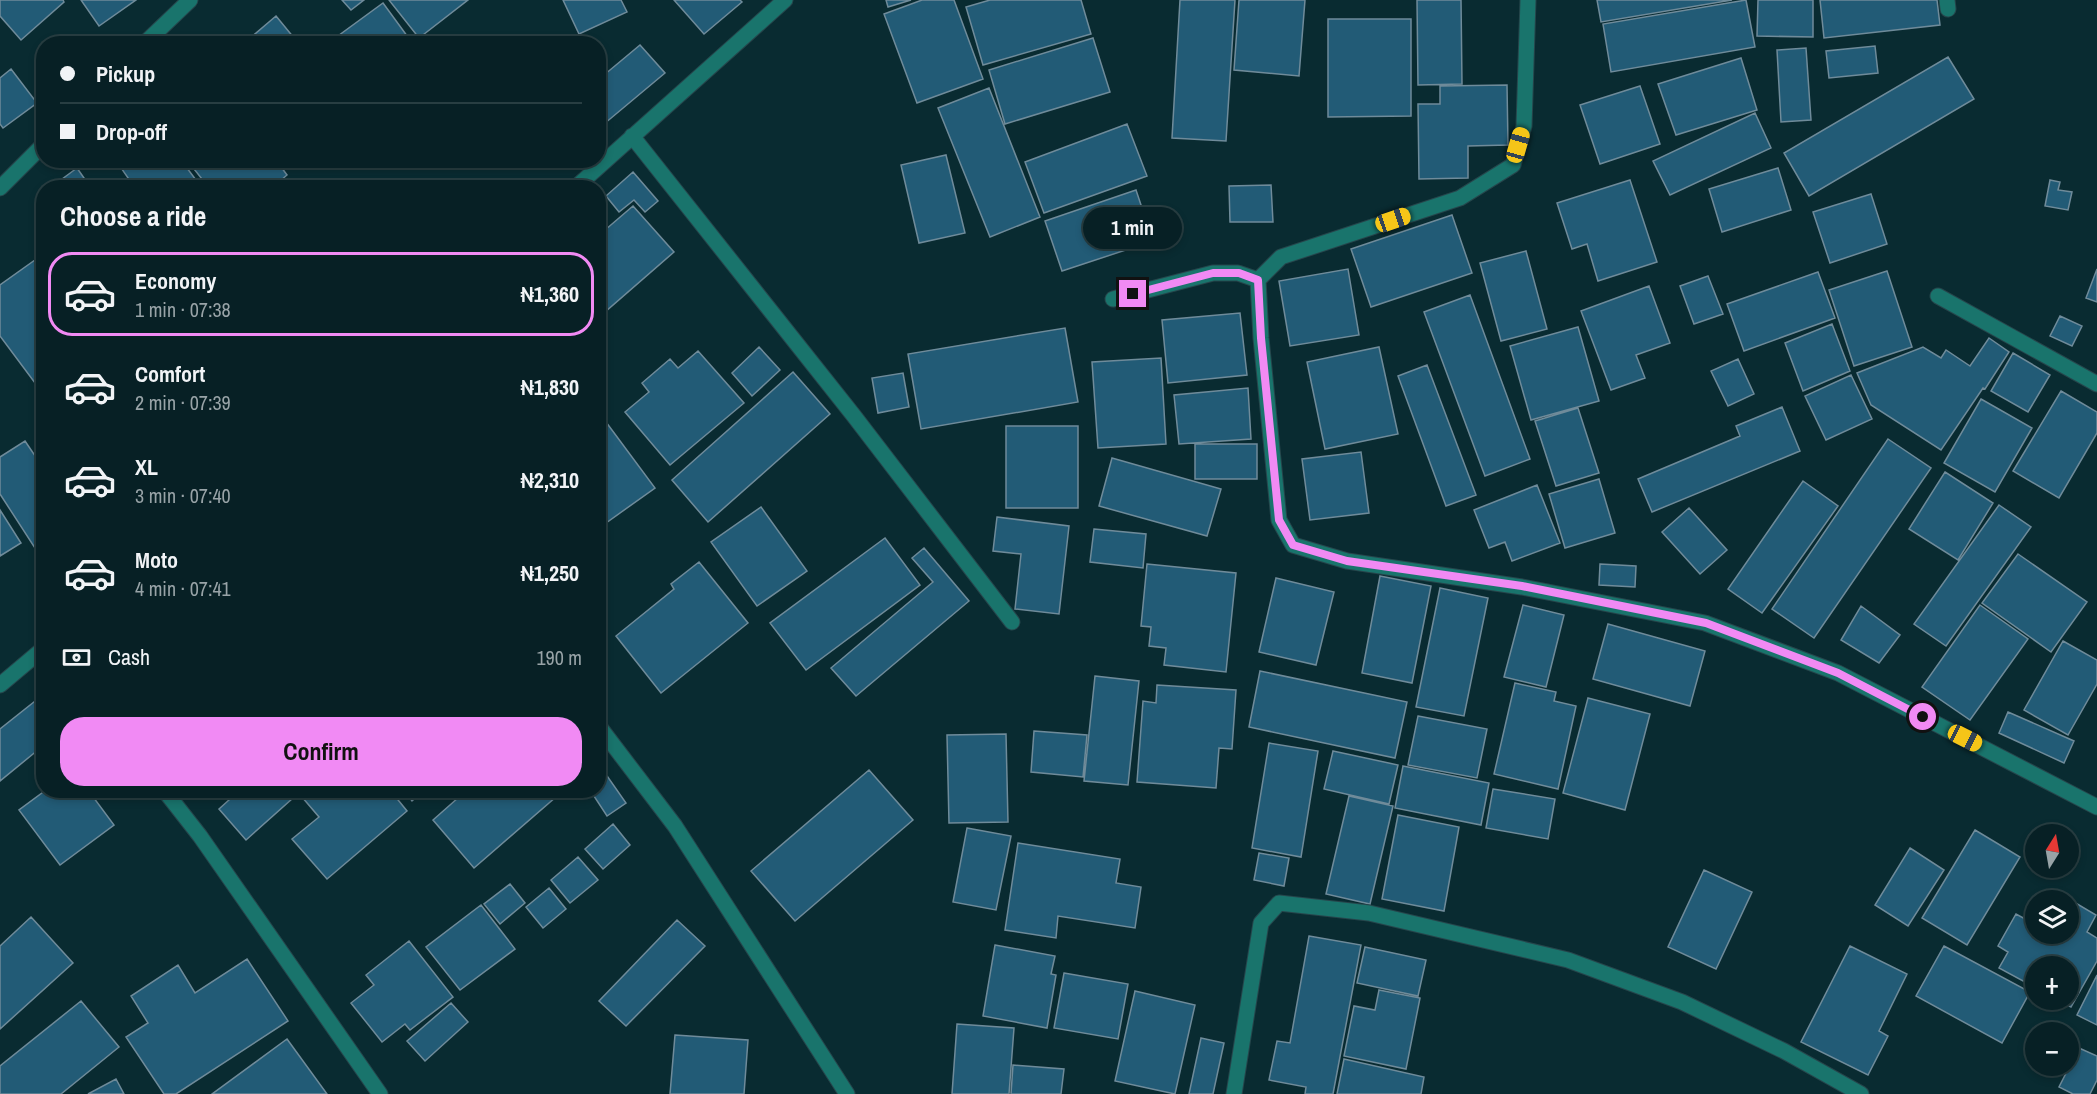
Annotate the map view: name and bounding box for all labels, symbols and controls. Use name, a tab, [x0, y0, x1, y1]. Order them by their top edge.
text: Pickup	[96, 59, 155, 89]
text: Drop-off	[96, 117, 167, 147]
car	[1504, 125, 1532, 165]
text: Choose a ride	[60, 198, 206, 234]
car	[1373, 206, 1413, 234]
callout: 1 min	[1084, 207, 1182, 249]
text: 1 min	[1111, 214, 1154, 241]
text: Economy	[135, 266, 216, 296]
icon: car	[63, 267, 117, 321]
text: ₦1,360	[521, 279, 579, 309]
route end	[1119, 280, 1146, 307]
text: 1 min · 07:38	[135, 296, 231, 323]
text: Comfort	[135, 359, 205, 389]
icon: car	[63, 360, 117, 414]
text: ₦1,830	[521, 372, 579, 402]
text: 2 min · 07:39	[135, 389, 231, 416]
text: XL	[135, 452, 158, 482]
icon: car	[63, 453, 117, 507]
text: ₦2,310	[521, 465, 579, 495]
text: 3 min · 07:40	[135, 482, 231, 509]
text: Moto	[135, 545, 178, 575]
icon: car	[63, 546, 117, 600]
text: ₦1,250	[521, 558, 579, 588]
text: 4 min · 07:41	[135, 575, 231, 602]
icon: cash	[60, 641, 93, 674]
text: Cash	[108, 642, 150, 672]
text: 190 m	[536, 644, 582, 671]
route start	[1909, 703, 1936, 730]
button: Confirm	[60, 717, 582, 786]
car	[1945, 722, 1985, 754]
north arrow	[2025, 824, 2079, 878]
map controls	[2025, 824, 2079, 1076]
button: layers	[2025, 890, 2079, 944]
button: +	[2025, 956, 2079, 1010]
button: −	[2025, 1022, 2079, 1076]

